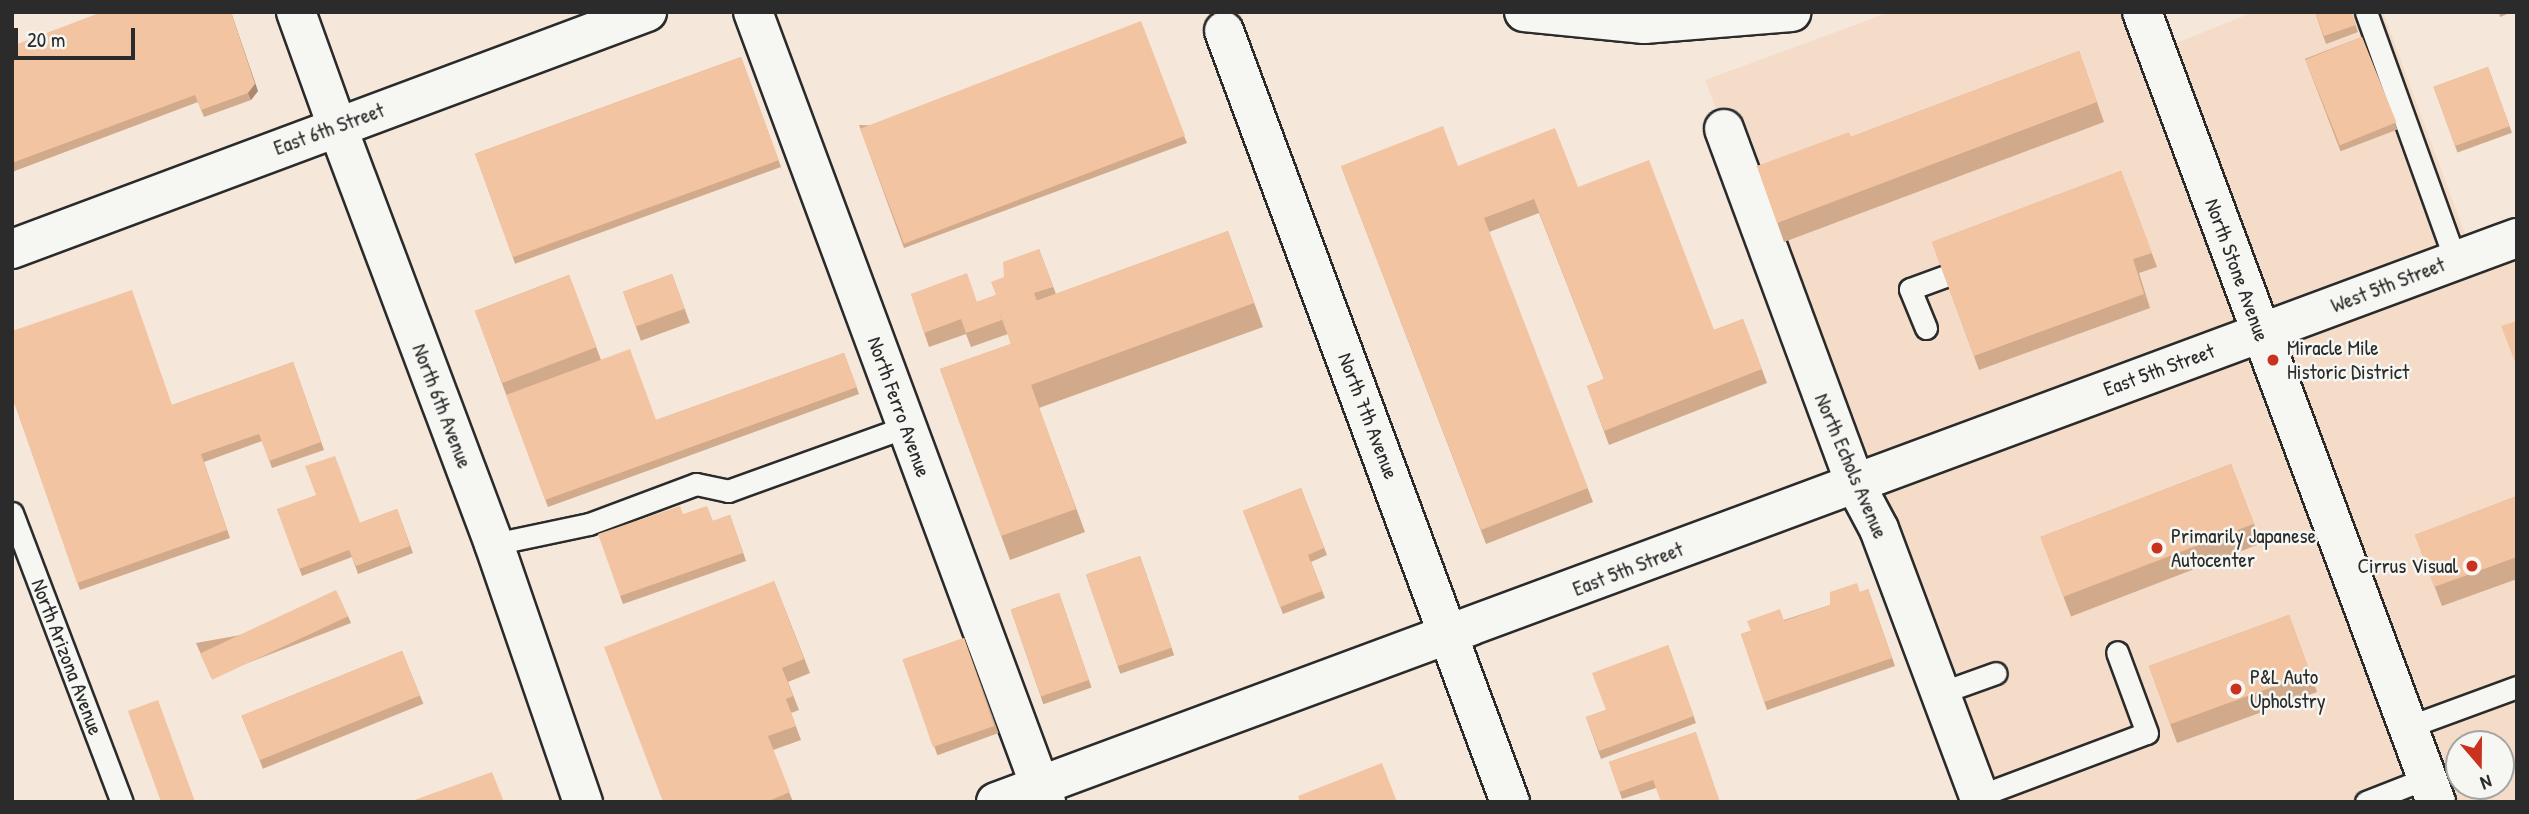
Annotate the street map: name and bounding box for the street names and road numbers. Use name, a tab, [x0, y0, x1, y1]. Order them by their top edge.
street label: East 6th Street	[270, 97, 388, 161]
street label: North Stone Avenue	[2200, 195, 2274, 345]
street label: West 5th Street	[2327, 252, 2449, 318]
street label: North Ferro Avenue	[862, 333, 936, 481]
street label: East 5th Street	[2100, 338, 2218, 402]
street label: North 6th Avenue	[407, 340, 477, 472]
street label: North 7th Avenue	[1332, 349, 1404, 483]
street label: North Echols Avenue	[1809, 390, 1893, 542]
street label: East 5th Street	[1569, 536, 1687, 602]
street label: North Arizona Avenue	[26, 576, 108, 738]

